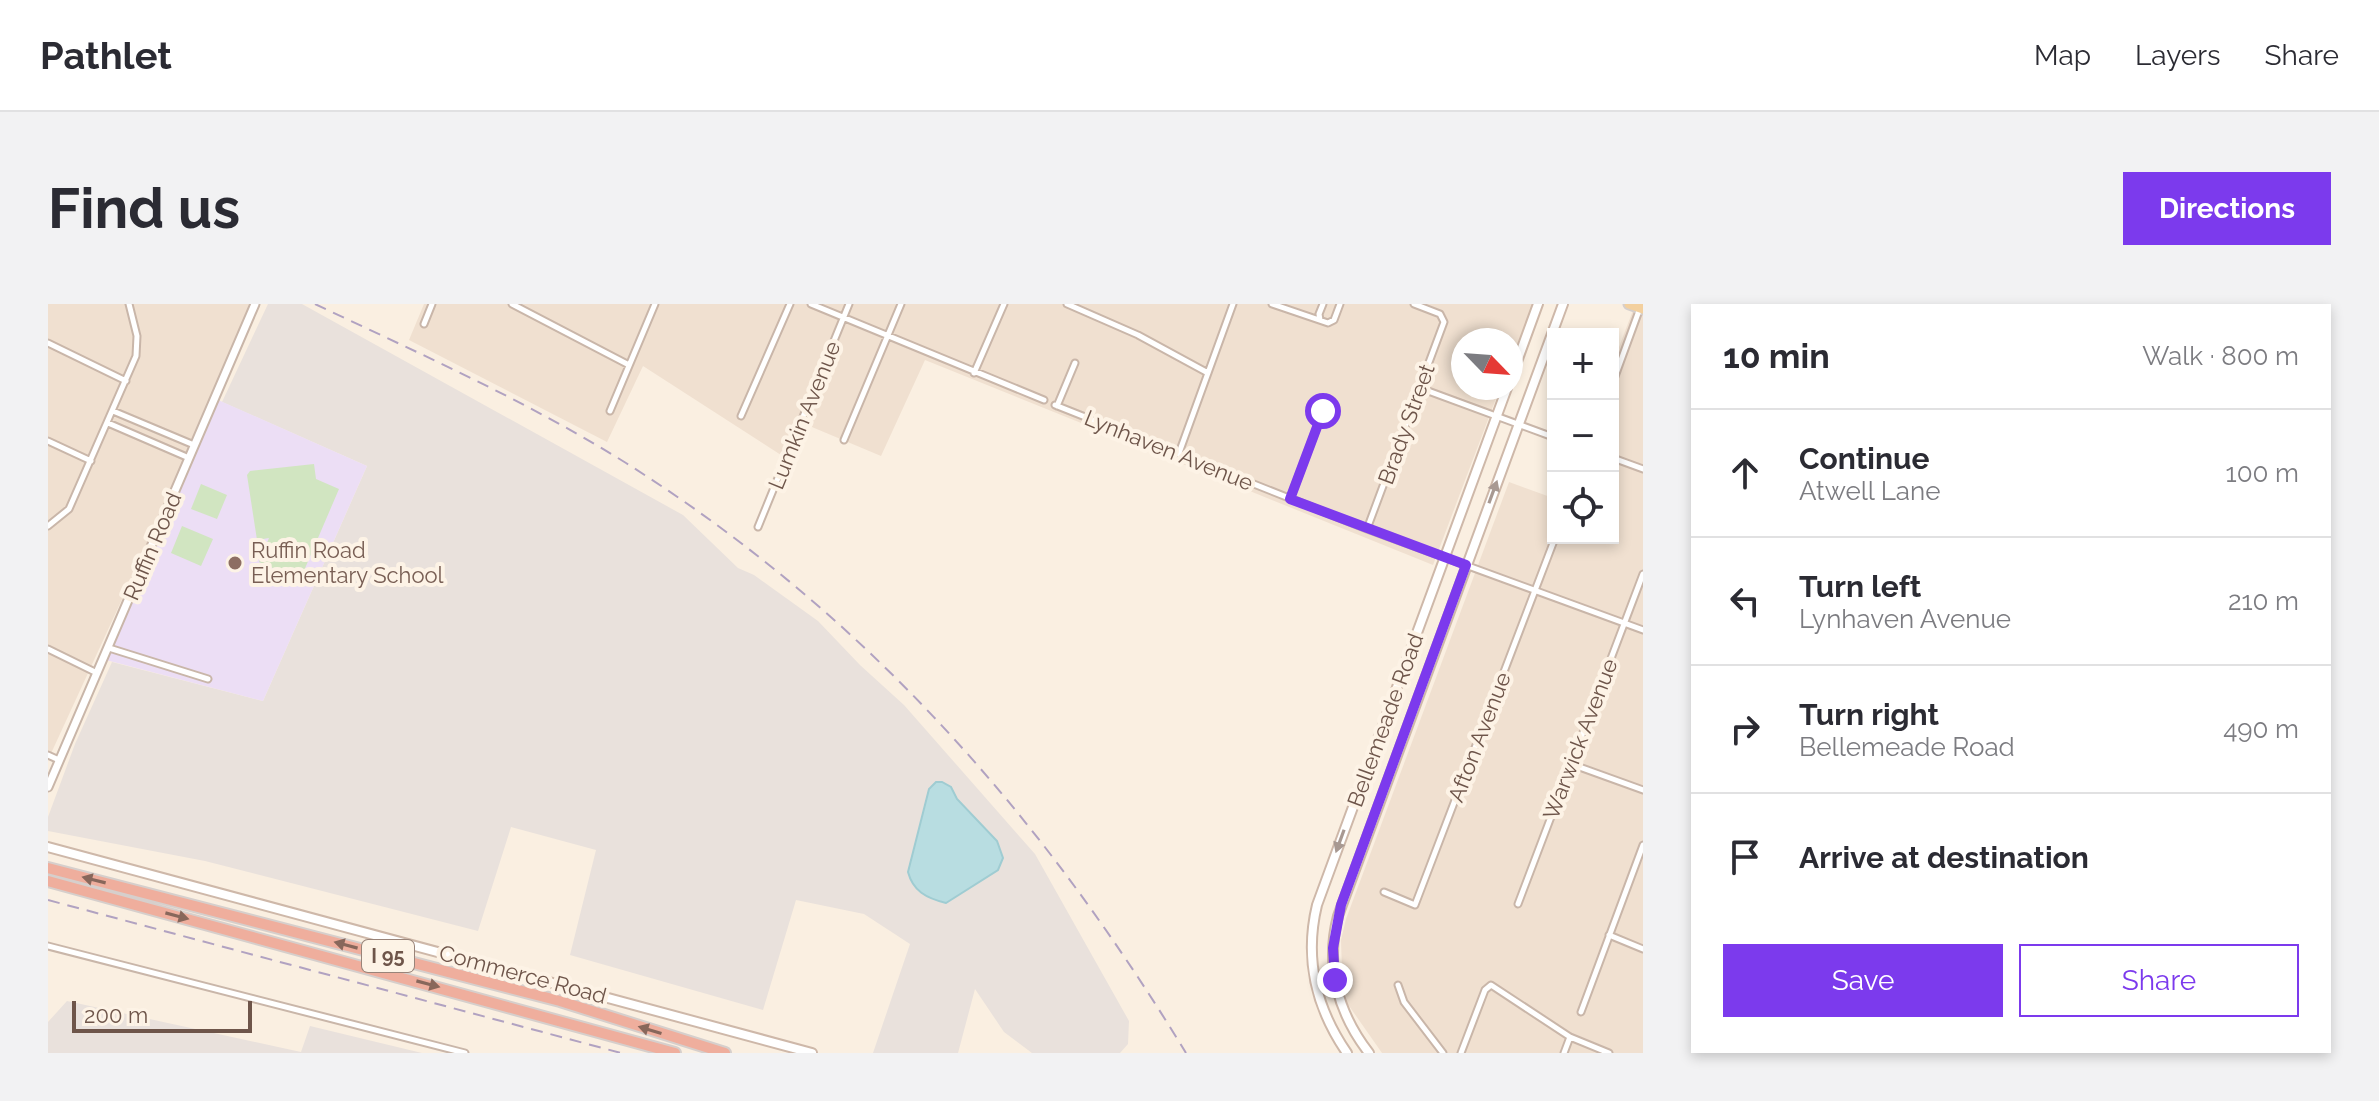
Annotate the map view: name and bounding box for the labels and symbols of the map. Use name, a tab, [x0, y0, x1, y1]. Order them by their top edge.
north arrow	[1451, 328, 1523, 400]
street label: Lumkin Avenue	[762, 337, 846, 493]
street label: Brady Street	[1372, 360, 1440, 488]
route start	[1305, 393, 1341, 429]
street label: Lynhaven Avenue	[1081, 404, 1257, 496]
one-way arrow	[1487, 480, 1500, 504]
street label: Ruffin Road	[118, 488, 186, 604]
place label: Ruffin Road Elementary School	[251, 537, 444, 588]
marker: Ruffin Road Elementary School	[226, 554, 244, 572]
street label: Bellemeade Road	[1342, 630, 1428, 810]
street label: Warwick Avenue	[1537, 655, 1623, 823]
street label: Afton Avenue	[1442, 668, 1516, 806]
one-way arrow	[1333, 829, 1346, 853]
one-way arrow	[82, 873, 107, 885]
one-way arrow	[166, 910, 190, 923]
one-way arrow	[333, 938, 358, 950]
street label: Commerce Road	[436, 939, 610, 1009]
road number: I 95	[362, 940, 414, 972]
route end	[1317, 962, 1353, 998]
one-way arrow	[417, 978, 441, 991]
scale bar	[72, 997, 252, 1033]
one-way arrow	[638, 1023, 662, 1036]

